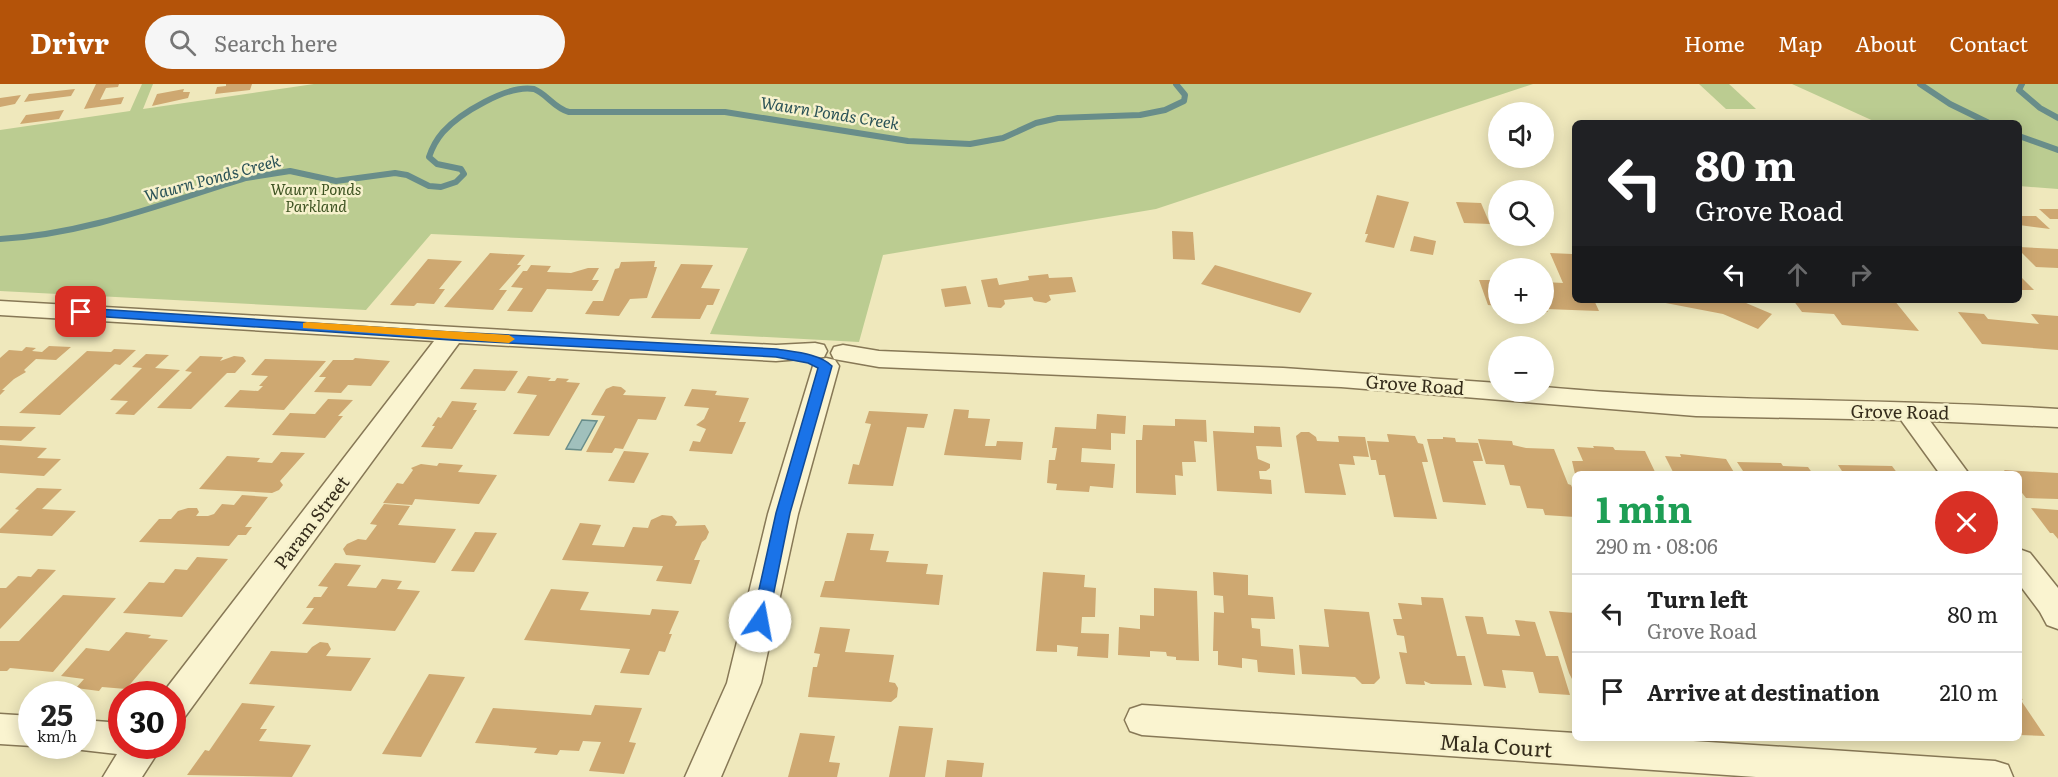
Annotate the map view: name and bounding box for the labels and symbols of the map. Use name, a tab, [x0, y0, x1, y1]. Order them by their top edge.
water label: Waurn Ponds Creek	[759, 89, 901, 135]
water label: Waurn Ponds Creek	[141, 147, 283, 207]
park label: Waurn Ponds Parkland	[271, 177, 361, 217]
pin	[55, 286, 106, 337]
street label: Grove Road	[1365, 367, 1465, 401]
street label: Grove Road	[1850, 397, 1950, 425]
street label: Param Street	[267, 469, 356, 574]
position arrow	[728, 589, 792, 653]
speed limit sign: 30	[108, 681, 186, 759]
street label: Mala Court	[1438, 725, 1554, 763]

